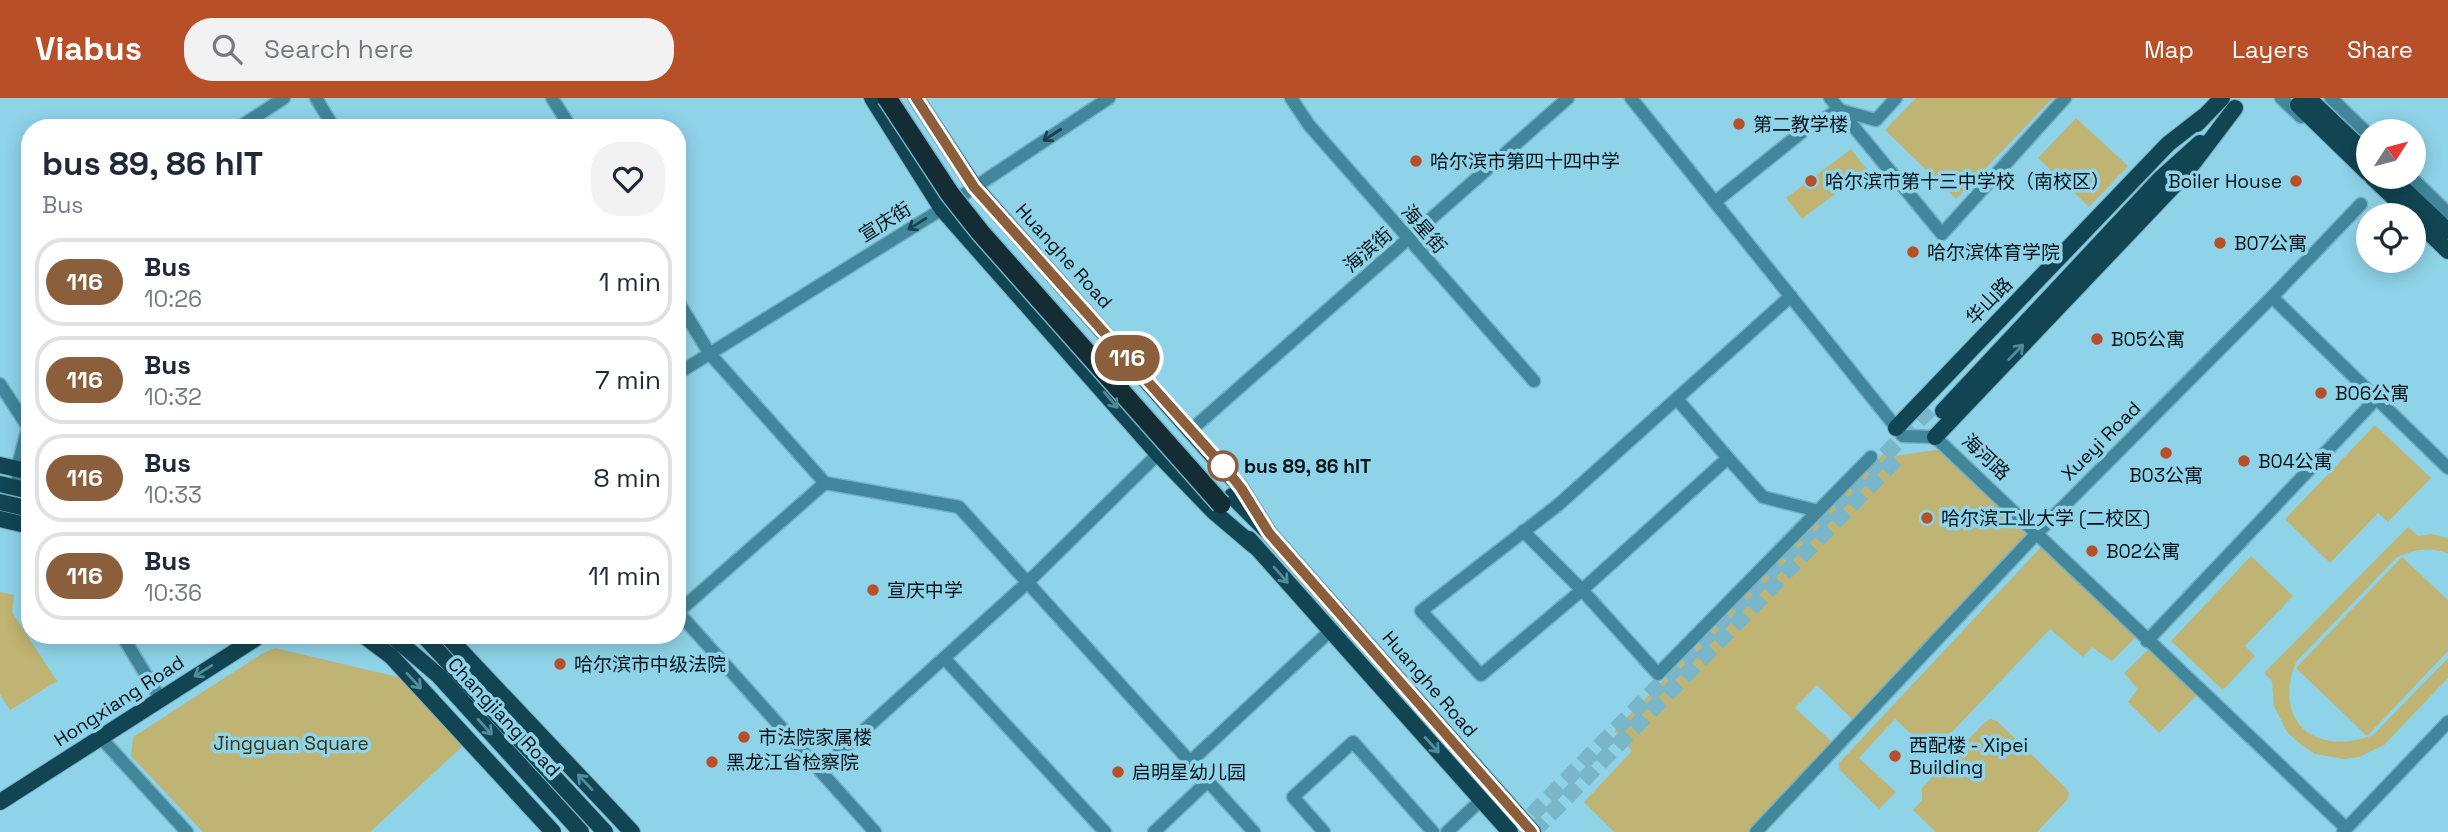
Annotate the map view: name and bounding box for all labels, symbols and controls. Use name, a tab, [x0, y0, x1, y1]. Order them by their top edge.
search box	[184, 18, 674, 81]
text: Viabus	[35, 28, 142, 70]
icon: search	[208, 30, 246, 68]
text: Search here	[264, 32, 414, 66]
text: Map	[2144, 34, 2194, 65]
text: Layers	[2232, 34, 2309, 65]
text: Share	[2347, 34, 2413, 65]
place label: 第二教学楼	[1753, 112, 1848, 137]
marker: 第二教学楼	[1731, 116, 1747, 132]
north arrow	[2356, 119, 2426, 189]
map controls	[2356, 119, 2426, 273]
one-way arrow	[1043, 128, 1062, 143]
button: heart	[591, 142, 665, 216]
text: bus 89, 86 hIT	[42, 143, 263, 185]
place label: 哈尔滨市第四十四中学	[1430, 149, 1620, 174]
marker: 哈尔滨市第四十四中学	[1408, 153, 1424, 169]
place label: 哈尔滨市第十三中学校（南校区）	[1825, 169, 2110, 194]
place label: Boiler House	[2168, 169, 2282, 194]
marker: 哈尔滨市第十三中学校（南校区）	[1803, 173, 1819, 189]
marker: Boiler House	[2288, 173, 2304, 189]
text: Bus	[42, 190, 83, 220]
street label: 宣庆街	[854, 196, 916, 248]
street label: Huanghe Road	[1010, 198, 1118, 314]
street label: 海星街	[1396, 199, 1452, 259]
button: locate	[2356, 203, 2426, 273]
one-way arrow	[908, 218, 928, 232]
street label: 海滨街	[1338, 222, 1398, 278]
place label: B07公寓	[2234, 231, 2307, 256]
marker: B07公寓	[2212, 235, 2228, 251]
place label: 哈尔滨体育学院	[1927, 240, 2060, 265]
marker: 哈尔滨体育学院	[1905, 244, 1921, 260]
text: Bus	[144, 250, 191, 284]
text: 1 min	[599, 265, 661, 299]
text: 116	[66, 266, 103, 297]
street label: 华山路	[1960, 272, 2018, 330]
text: 10:26	[144, 284, 202, 314]
place label: B05公寓	[2111, 327, 2185, 352]
marker: B05公寓	[2089, 331, 2105, 347]
line badge: 116	[1087, 335, 1167, 381]
text: 116	[1109, 342, 1145, 373]
one-way arrow	[2007, 343, 2024, 360]
text: Bus	[144, 348, 191, 382]
text: 7 min	[595, 363, 661, 397]
text: 116	[66, 364, 103, 395]
place label: B06公寓	[2335, 381, 2409, 406]
text: 10:32	[144, 382, 202, 412]
marker: B06公寓	[2313, 385, 2329, 401]
one-way arrow	[1103, 391, 1119, 409]
street label: Xueyi Road	[2056, 396, 2146, 486]
street label: 海河路	[1957, 428, 2015, 486]
marker: B03公寓	[2158, 445, 2174, 461]
text: Bus	[144, 446, 191, 480]
place label: B04公寓	[2258, 449, 2333, 474]
marker: bus 89, 86 hIT	[1208, 451, 1238, 481]
marker: B04公寓	[2236, 453, 2252, 469]
place label: bus 89, 86 hIT	[1244, 454, 1371, 479]
text: 8 min	[593, 461, 661, 495]
text: 116	[66, 462, 103, 493]
place label: B03公寓	[2129, 463, 2203, 488]
text: 10:33	[144, 480, 202, 510]
place label: 哈尔滨工业大学 (二校区)	[1941, 506, 2150, 531]
marker: 哈尔滨工业大学 (二校区)	[1919, 510, 1935, 526]
place label: B02公寓	[2106, 539, 2180, 564]
marker: B02公寓	[2084, 543, 2100, 559]
text: Bus	[144, 544, 191, 578]
text: 11 min	[588, 559, 661, 593]
text: 116	[66, 560, 103, 591]
one-way arrow	[1273, 566, 1289, 584]
text: 10:36	[144, 578, 202, 608]
place label: 宣庆中学	[887, 578, 963, 603]
marker: 宣庆中学	[865, 582, 881, 598]
street label: Huanghe Road	[1377, 626, 1483, 742]
street label: Hongxiang Road	[49, 650, 189, 752]
street label: Changjiang Road	[442, 652, 566, 782]
place label: 哈尔滨市中级法院	[574, 652, 726, 677]
marker: 哈尔滨市中级法院	[552, 656, 568, 672]
one-way arrow	[194, 664, 213, 679]
one-way arrow	[405, 672, 422, 689]
one-way arrow	[477, 717, 493, 735]
place label: 市法院家属楼	[758, 725, 872, 750]
marker: 市法院家属楼	[736, 729, 752, 745]
park label: Jingguan Square	[213, 731, 369, 756]
place label: 西配楼 - Xipei Building	[1909, 733, 2028, 780]
one-way arrow	[1424, 736, 1440, 754]
marker: 西配楼 - Xipei Building	[1887, 748, 1903, 764]
place label: 黑龙江省检察院	[726, 750, 859, 775]
marker: 黑龙江省检察院	[704, 754, 720, 770]
place label: 启明星幼儿园	[1132, 760, 1246, 785]
marker: 启明星幼儿园	[1110, 764, 1126, 780]
one-way arrow	[577, 774, 594, 791]

